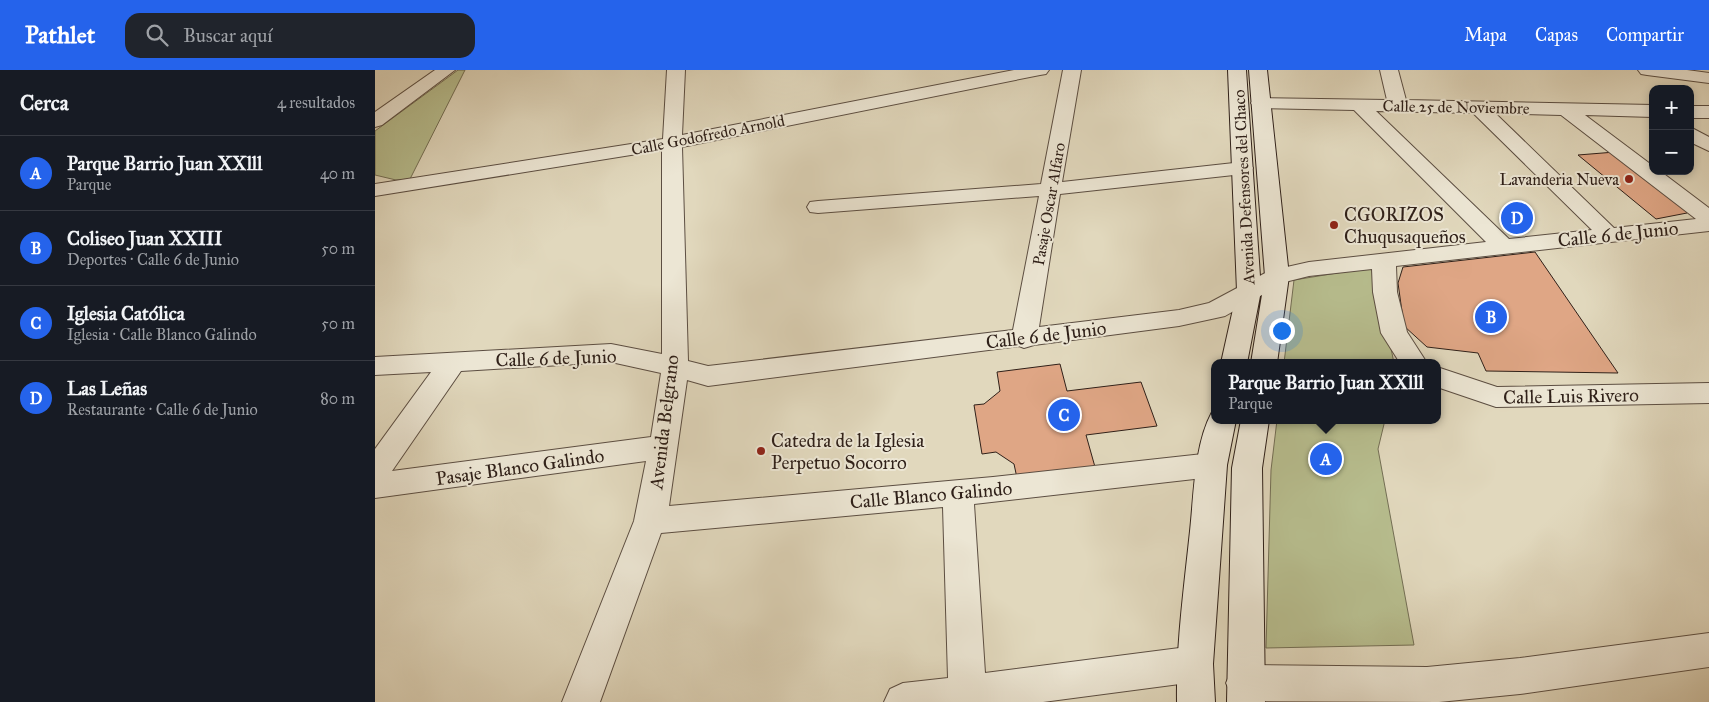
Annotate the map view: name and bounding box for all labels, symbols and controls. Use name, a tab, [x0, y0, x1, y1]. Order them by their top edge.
search box	[125, 13, 475, 58]
text: Pathlet	[25, 20, 95, 50]
icon: search	[143, 21, 171, 49]
text: Buscar aquí	[183, 24, 273, 47]
text: Mapa	[1464, 24, 1507, 46]
text: Capas	[1535, 24, 1578, 46]
text: Compartir	[1606, 24, 1684, 46]
map controls	[1649, 85, 1694, 175]
button: +	[1649, 85, 1694, 130]
street label: Avenida Defensores del Chaco	[1229, 89, 1259, 286]
text: Cerca	[20, 90, 69, 116]
text: 4 resultados	[277, 93, 355, 112]
street label: Calle 25 de Noviembre	[1382, 96, 1530, 118]
street label: Calle Godofredo Arnold	[630, 111, 786, 159]
button: −	[1649, 130, 1694, 175]
street label: Pasaje Oscar Alfaro	[1029, 141, 1069, 267]
text: Parque Barrio Juan XXlll	[67, 152, 262, 175]
text: A	[31, 164, 41, 183]
text: 40 m	[320, 164, 355, 183]
place label: Lavanderia Nueva	[1499, 170, 1619, 189]
marker: Lavanderia Nueva	[1623, 173, 1635, 185]
text: Parque	[67, 175, 111, 194]
pin: D	[1501, 199, 1533, 237]
place label: CGORIZOS Chuqusaqueños	[1344, 203, 1466, 249]
street label: Calle 6 de Junio	[1557, 216, 1680, 253]
marker: CGORIZOS Chuqusaqueños	[1328, 219, 1340, 231]
text: Coliseo Juan XXIII	[67, 227, 222, 250]
text: B	[31, 239, 41, 258]
text: 50 m	[321, 239, 355, 258]
text: Deportes · Calle 6 de Junio	[67, 250, 239, 269]
pin: B	[1475, 298, 1507, 336]
text: Iglesia Católica	[67, 302, 185, 325]
text: C	[31, 314, 41, 333]
text: 50 m	[321, 314, 355, 333]
street label: Calle 6 de Junio	[985, 316, 1108, 355]
your location	[1269, 318, 1295, 344]
text: Iglesia · Calle Blanco Galindo	[67, 325, 257, 344]
street label: Calle 6 de Junio	[495, 344, 617, 373]
street label: Avenida Belgrano	[644, 353, 685, 492]
popup	[1211, 359, 1441, 424]
text: Parque Barrio Juan XXlll	[1228, 371, 1424, 394]
text: Las Leñas	[67, 377, 147, 400]
street label: Calle Luis Rivero	[1503, 383, 1639, 409]
text: D	[30, 389, 42, 408]
text: 80 m	[320, 389, 355, 408]
text: Parque	[1228, 394, 1273, 413]
pin: C	[1048, 396, 1080, 434]
text: Restaurante · Calle 6 de Junio	[67, 400, 258, 419]
place label: Catedra de la Iglesia Perpetuo Socorro	[771, 429, 925, 474]
pin: A	[1310, 440, 1342, 478]
street label: Pasaje Blanco Galindo	[434, 444, 606, 490]
marker: Catedra de la Iglesia Perpetuo Socorro	[755, 445, 767, 457]
street label: Calle Blanco Galindo	[849, 476, 1013, 514]

